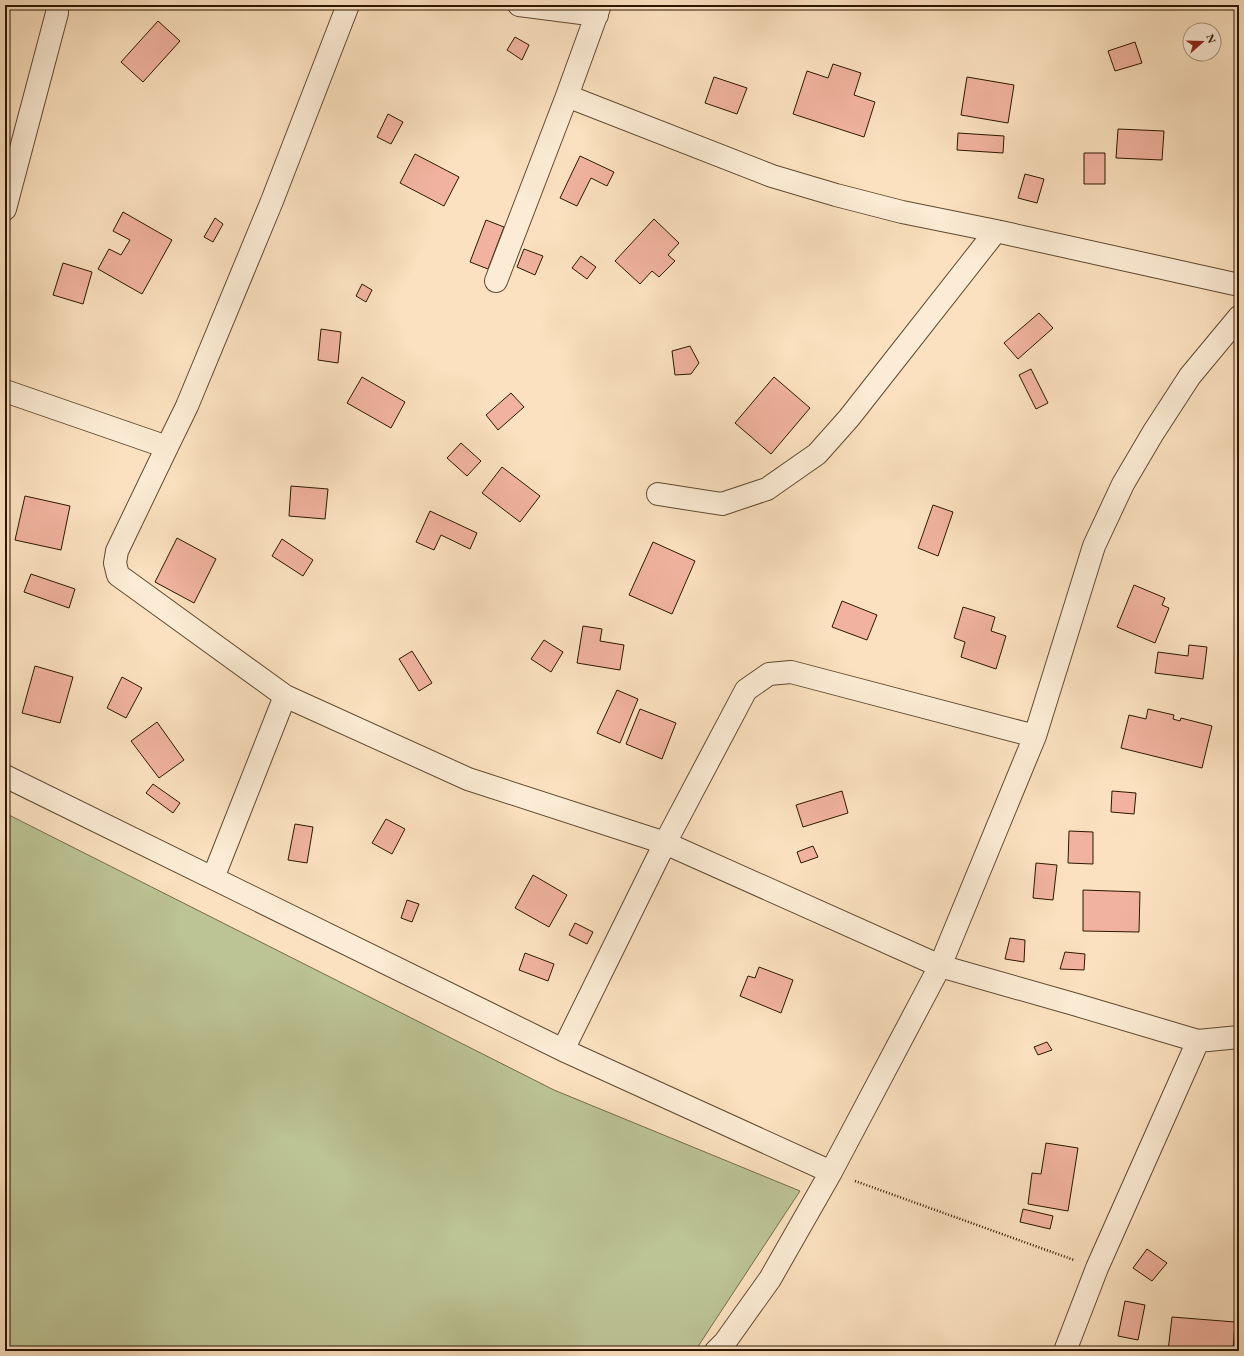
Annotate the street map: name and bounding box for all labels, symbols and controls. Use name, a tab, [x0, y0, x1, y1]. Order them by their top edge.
north arrow	[1182, 22, 1222, 62]
text: N	[1203, 32, 1220, 45]

